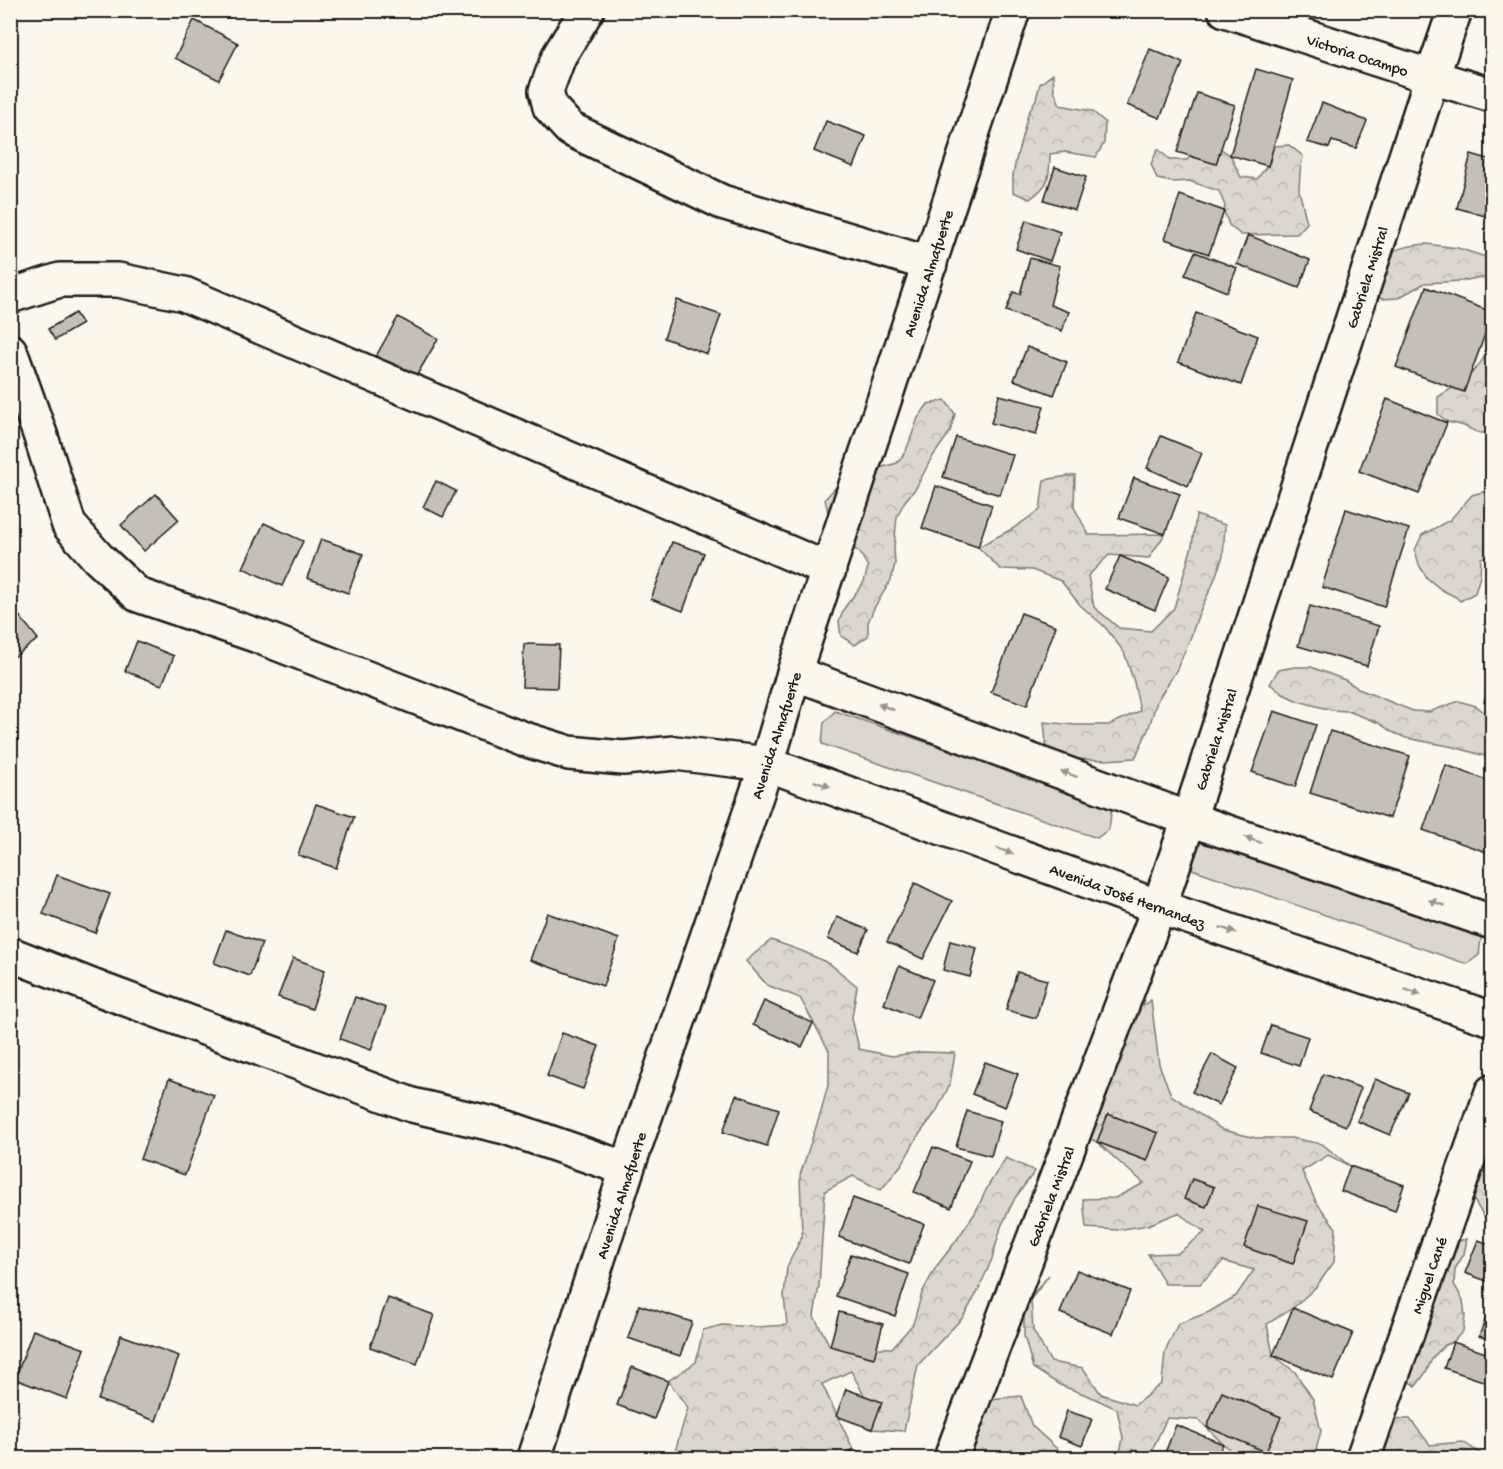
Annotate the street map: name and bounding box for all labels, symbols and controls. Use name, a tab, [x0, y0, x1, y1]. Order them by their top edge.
street label: Victoria Ocampo	[1303, 32, 1410, 83]
street label: Avenida Almafuerte	[901, 208, 960, 340]
street label: Gabriela Mistral	[1344, 225, 1395, 331]
street label: Avenida Almafuerte	[749, 670, 808, 802]
street label: Gabriela Mistral	[1193, 687, 1244, 793]
one-way arrow	[877, 701, 895, 711]
one-way arrow	[1060, 769, 1078, 779]
one-way arrow	[813, 779, 831, 789]
one-way arrow	[1244, 835, 1262, 845]
one-way arrow	[996, 846, 1014, 856]
street label: Avenida José Hernandez	[1046, 861, 1208, 936]
one-way arrow	[1428, 898, 1446, 908]
one-way arrow	[1219, 926, 1237, 935]
one-way arrow	[1404, 988, 1422, 998]
street label: Avenida Almafuerte	[594, 1130, 653, 1262]
street label: Gabriela Mistral	[1025, 1144, 1081, 1250]
street label: Miguel Cané	[1409, 1234, 1454, 1317]

